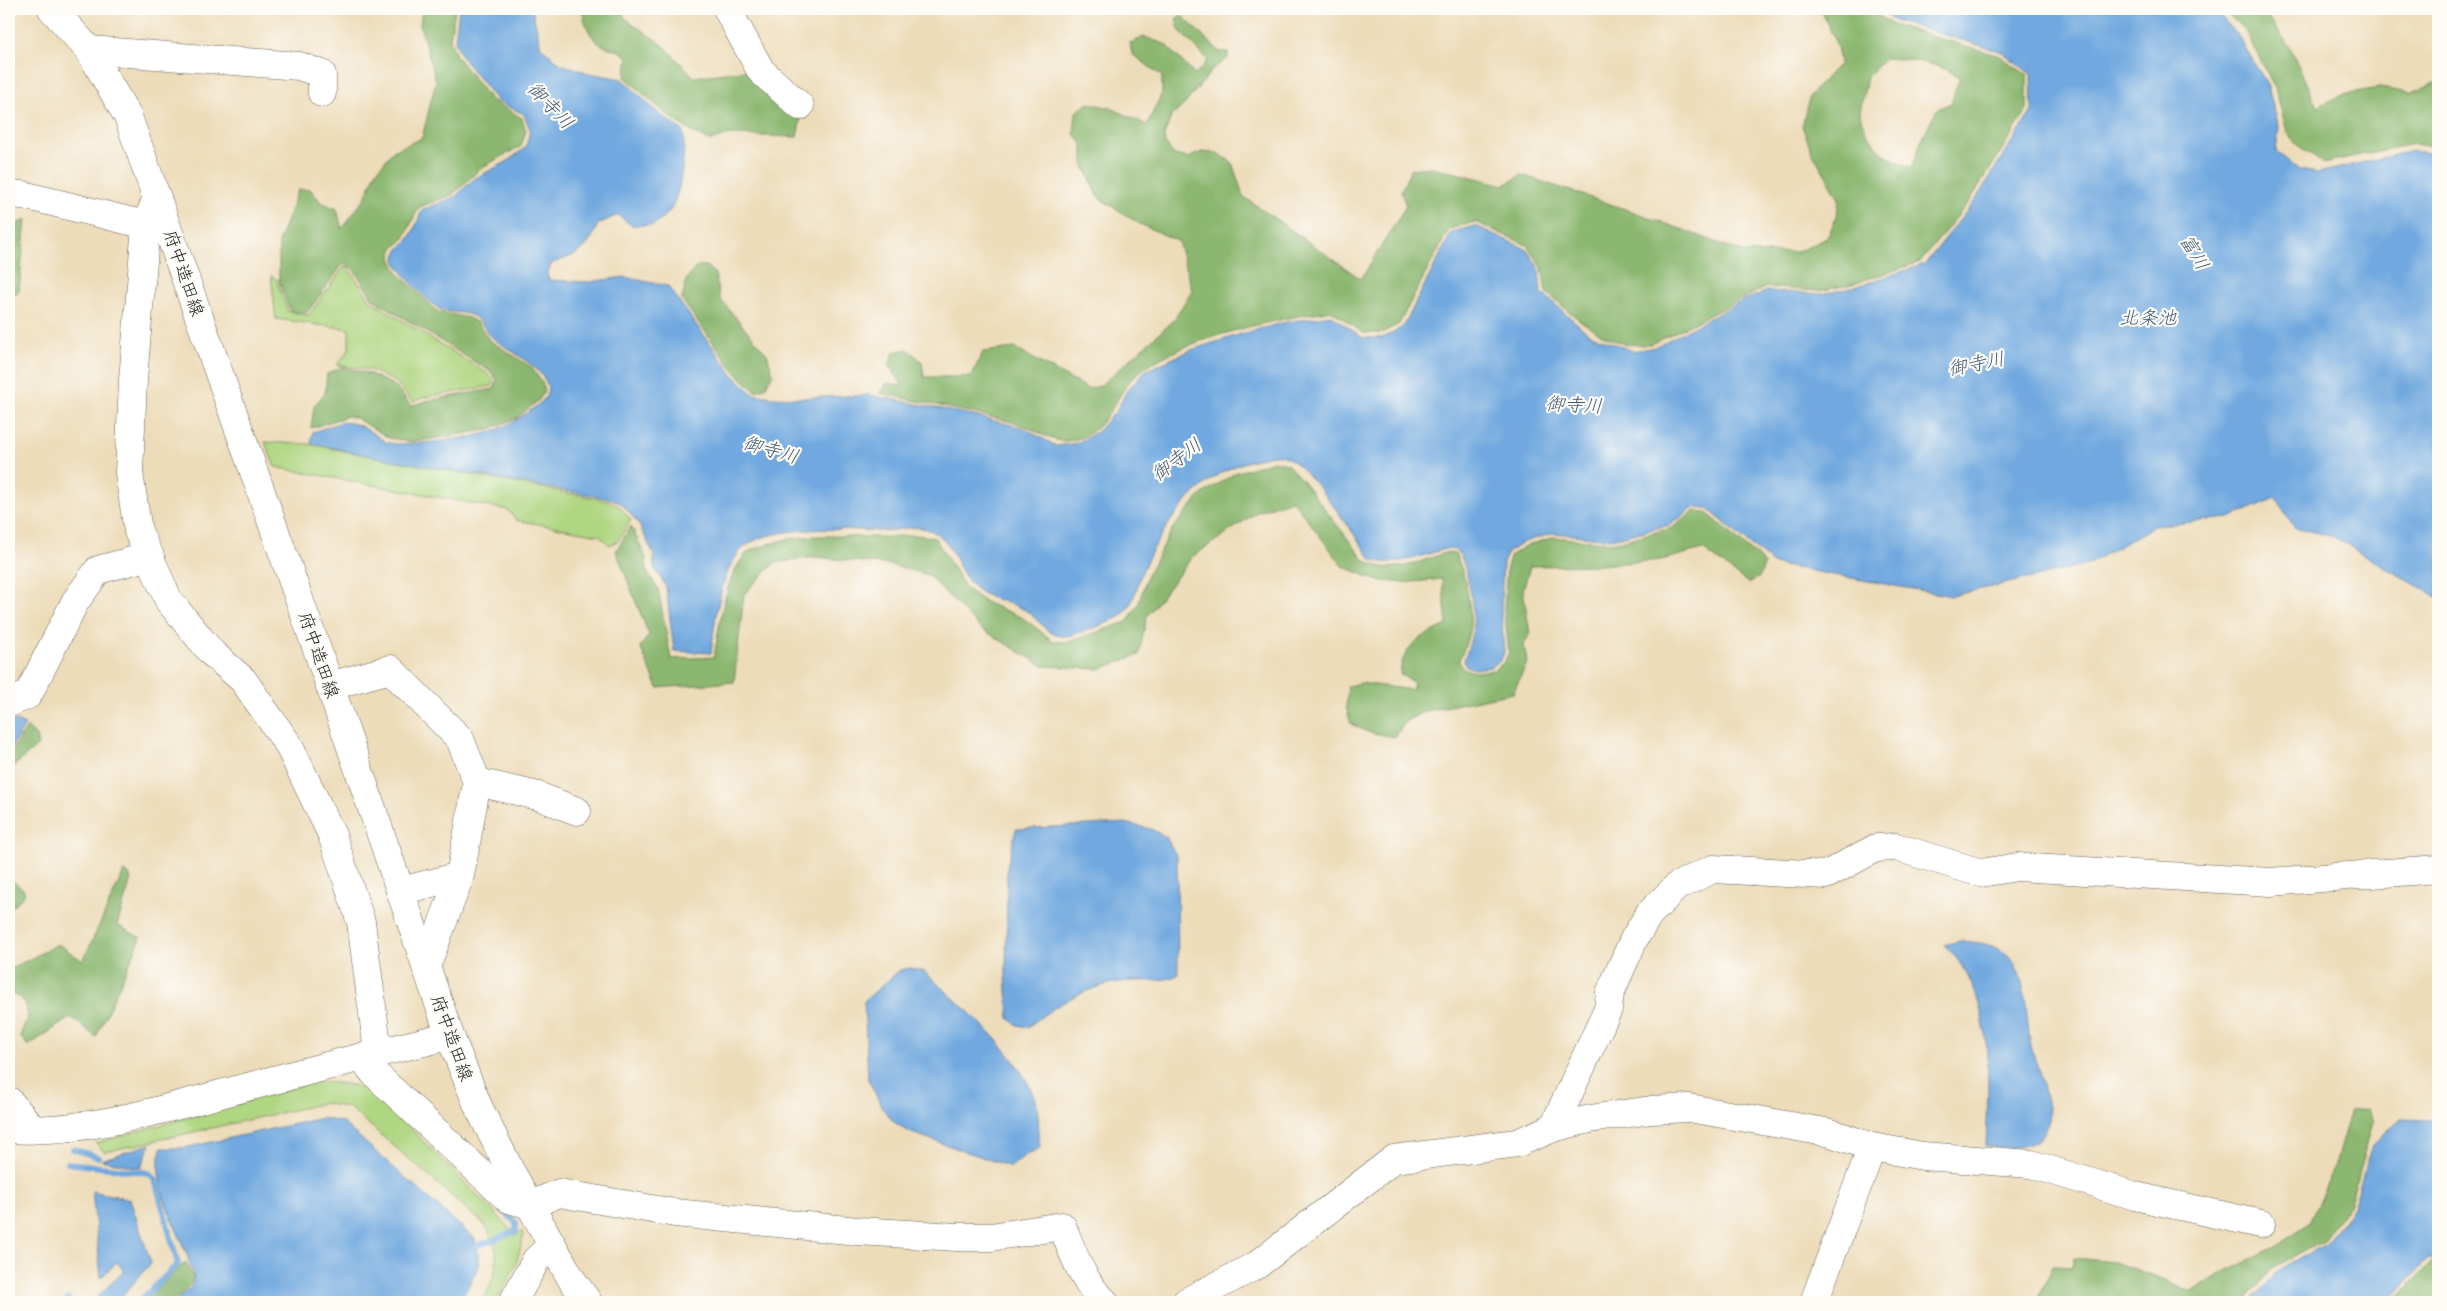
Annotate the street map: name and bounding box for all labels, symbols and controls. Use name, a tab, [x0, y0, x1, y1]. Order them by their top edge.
water label: 御寺川	[523, 77, 579, 134]
street label: 府中造田線	[159, 227, 209, 319]
water label: 富川	[2175, 230, 2214, 274]
water label: 北条池	[2119, 306, 2177, 329]
water label: 御寺川	[1946, 347, 2006, 380]
water label: 御寺川	[1545, 392, 1603, 417]
water label: 御寺川	[740, 431, 801, 468]
water label: 御寺川	[1147, 433, 1206, 486]
street label: 府中造田線	[294, 609, 344, 701]
street label: 府中造田線	[426, 992, 478, 1084]

